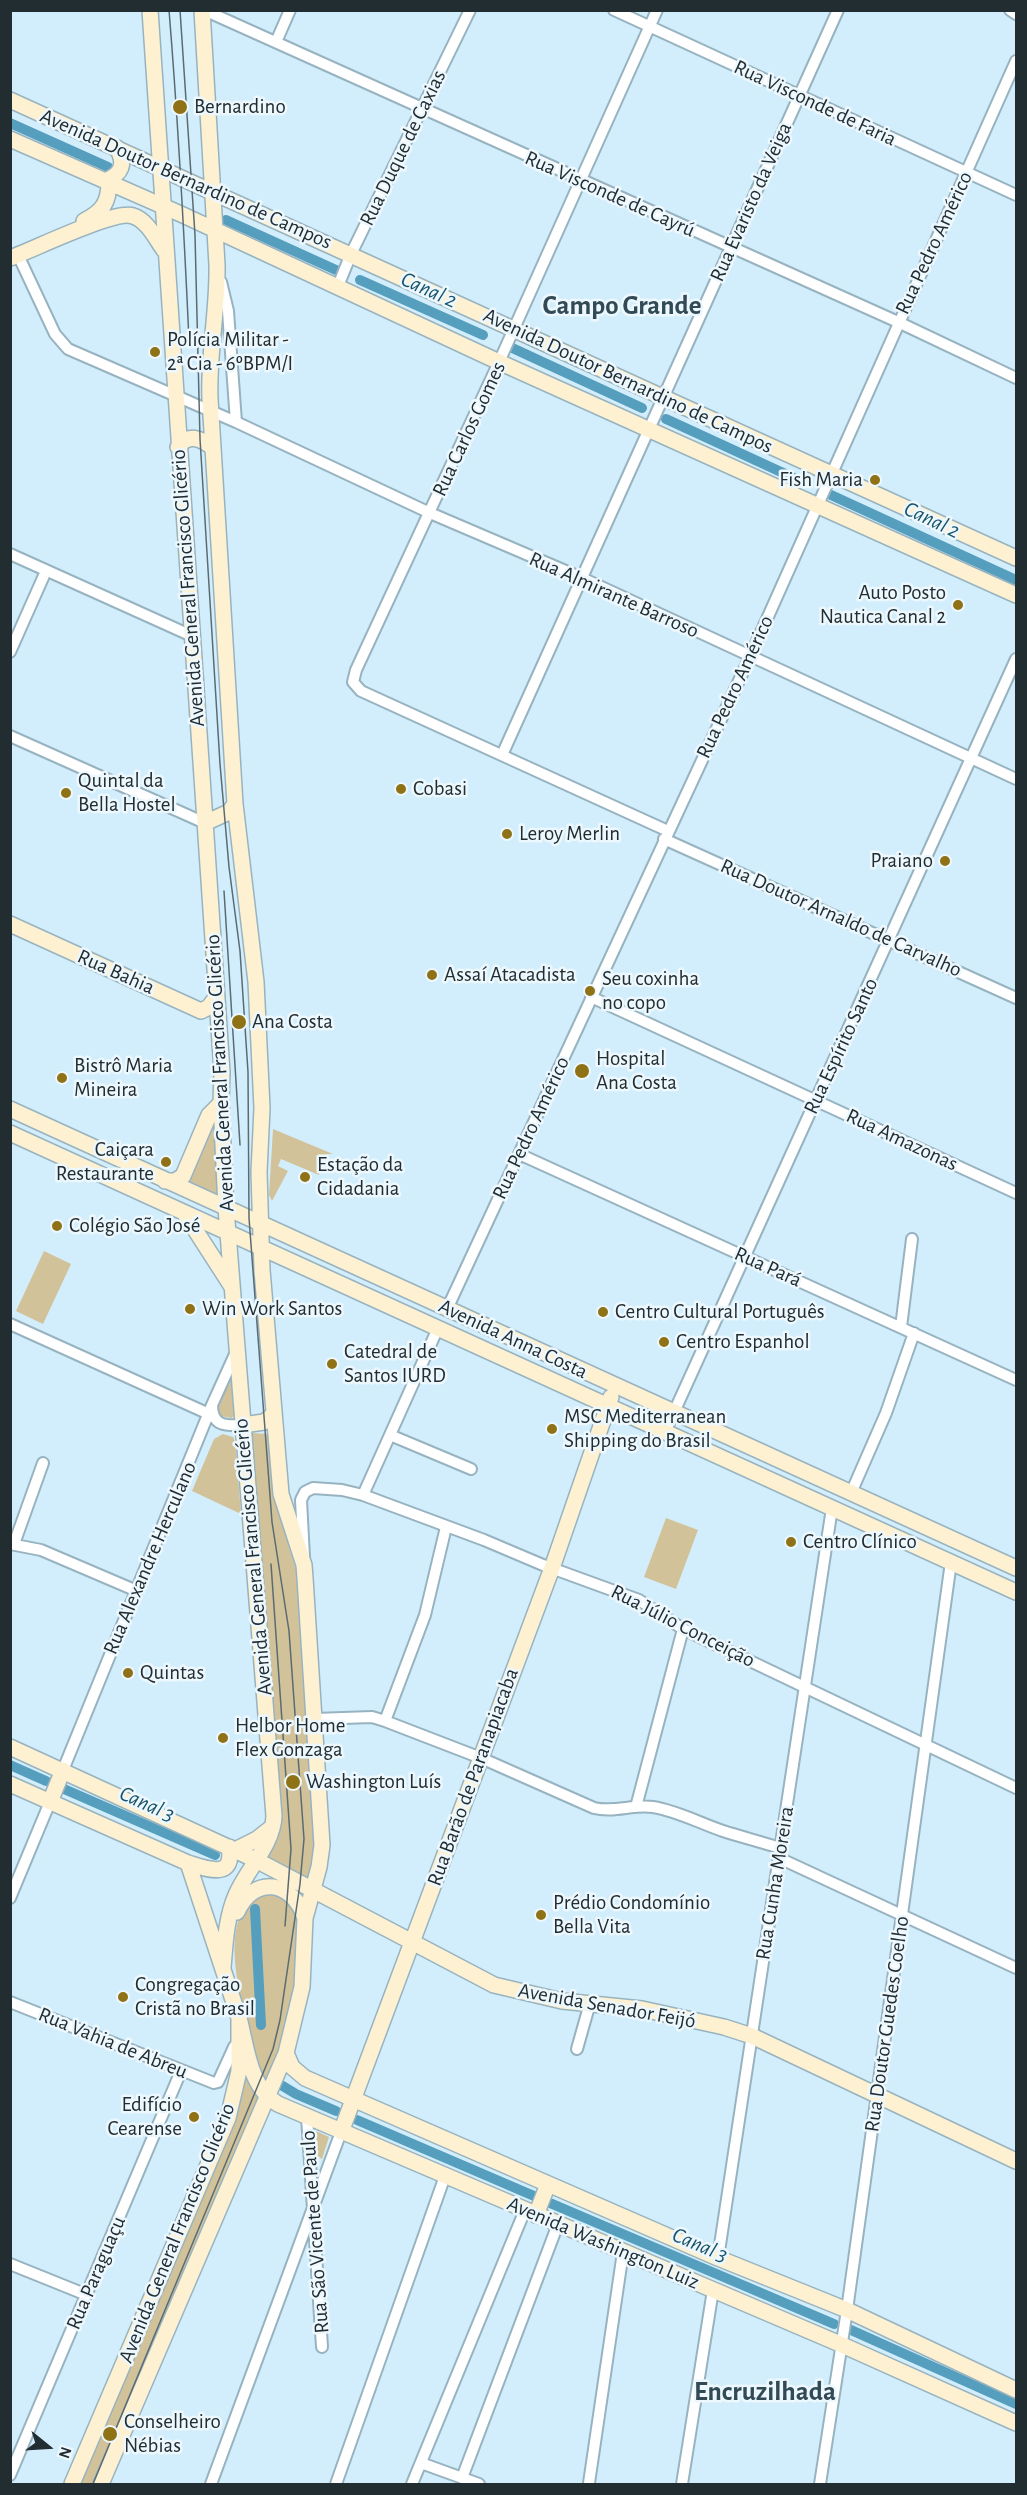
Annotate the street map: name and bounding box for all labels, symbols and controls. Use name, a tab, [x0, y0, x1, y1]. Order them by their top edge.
street label: Rua Visconde de Faria	[730, 54, 900, 152]
street label: Rua Duque de Caxias	[354, 66, 452, 230]
place label: Bernardino	[194, 94, 286, 120]
marker: Bernardino	[171, 98, 189, 116]
street label: Avenida Doutor Bernardino de Campos	[36, 103, 336, 255]
street label: Rua Evaristo da Veiga	[705, 118, 797, 286]
street label: Rua Visconde de Cayrú	[521, 145, 699, 243]
street label: Rua Pedro Américo	[890, 167, 978, 319]
water label: Canal 2	[397, 266, 461, 314]
district label: Campo Grande	[543, 290, 701, 322]
street label: Avenida Doutor Bernardino de Campos	[479, 303, 777, 459]
place label: Polícia Militar - 2ª Cia - 6ºBPM/I	[167, 327, 293, 377]
marker: Polícia Militar - 2ª Cia - 6ºBPM/I	[148, 345, 162, 359]
street label: Rua Carlos Gomes	[427, 358, 511, 500]
street label: Avenida General Francisco Glicério	[166, 449, 210, 727]
place label: Fish Maria	[779, 467, 863, 493]
marker: Fish Maria	[868, 473, 882, 487]
water label: Canal 2	[900, 496, 964, 544]
street label: Rua Almirante Barroso	[525, 546, 703, 644]
place label: Auto Posto Nautica Canal 2	[820, 580, 946, 630]
marker: Auto Posto Nautica Canal 2	[951, 598, 965, 612]
street label: Rua Pedro Américo	[691, 611, 779, 763]
place label: Quintal da Bella Hostel	[78, 768, 176, 818]
place label: Cobasi	[413, 776, 467, 802]
marker: Cobasi	[394, 782, 408, 796]
marker: Quintal da Bella Hostel	[59, 786, 73, 800]
place label: Leroy Merlin	[519, 821, 620, 847]
marker: Leroy Merlin	[500, 827, 514, 841]
place label: Praiano	[870, 848, 933, 874]
street label: Rua Doutor Arnaldo de Carvalho	[716, 853, 966, 983]
marker: Praiano	[938, 854, 952, 868]
street label: Avenida General Francisco Glicério	[200, 934, 240, 1212]
street label: Rua Bahia	[74, 944, 158, 1000]
place label: Assaí Atacadista	[444, 962, 576, 988]
place label: Seu coxinha no copo	[602, 966, 699, 1016]
marker: Assaí Atacadista	[425, 968, 439, 982]
street label: Rua Espírito Santo	[798, 974, 884, 1118]
marker: Seu coxinha no copo	[583, 984, 597, 998]
place label: Ana Costa	[252, 1009, 333, 1035]
marker: Ana Costa	[230, 1013, 248, 1031]
place label: Hospital Ana Costa	[596, 1046, 677, 1096]
street label: Rua Pedro Américo	[487, 1052, 575, 1204]
place label: Bistrô Maria Mineira	[74, 1053, 173, 1103]
marker: Hospital Ana Costa	[573, 1062, 591, 1080]
marker: Bistrô Maria Mineira	[55, 1071, 69, 1085]
street label: Rua Amazonas	[842, 1103, 962, 1177]
place label: Caiçara Restaurante	[56, 1137, 154, 1187]
place label: Estação da Cidadania	[317, 1152, 403, 1202]
marker: Caiçara Restaurante	[159, 1155, 173, 1169]
marker: Estação da Cidadania	[298, 1170, 312, 1184]
place label: Colégio São José	[69, 1213, 200, 1239]
marker: Colégio São José	[50, 1219, 64, 1233]
street label: Rua Pará	[730, 1241, 806, 1293]
street label: Avenida Anna Costa	[434, 1293, 592, 1385]
place label: Win Work Santos	[202, 1296, 342, 1322]
place label: Centro Cultural Português	[615, 1299, 825, 1325]
marker: Win Work Santos	[183, 1302, 197, 1316]
marker: Centro Cultural Português	[596, 1305, 610, 1319]
place label: Centro Espanhol	[676, 1329, 810, 1355]
marker: Centro Espanhol	[657, 1335, 671, 1349]
place label: Catedral de Santos IURD	[344, 1339, 446, 1389]
marker: Catedral de Santos IURD	[325, 1357, 339, 1371]
place label: MSC Mediterranean Shipping do Brasil	[564, 1404, 726, 1454]
street label: Avenida General Francisco Glicério	[228, 1417, 278, 1697]
marker: MSC Mediterranean Shipping do Brasil	[545, 1422, 559, 1436]
street label: Rua Alexandre Herculano	[98, 1458, 202, 1658]
place label: Centro Clínico	[803, 1529, 917, 1555]
marker: Centro Clínico	[784, 1535, 798, 1549]
street label: Rua Júlio Conceição	[607, 1579, 759, 1673]
place label: Quintas	[140, 1660, 204, 1686]
street label: Rua Barão de Paranapiacaba	[422, 1665, 524, 1889]
marker: Quintas	[121, 1666, 135, 1680]
place label: Helbor Home Flex Gonzaga	[235, 1713, 345, 1763]
marker: Helbor Home Flex Gonzaga	[216, 1731, 230, 1745]
place label: Washington Luís	[306, 1769, 441, 1795]
marker: Washington Luís	[284, 1773, 302, 1791]
water label: Canal 3	[115, 1780, 179, 1828]
street label: Rua Cunha Moreira	[750, 1804, 800, 1962]
place label: Prédio Condomínio Bella Vita	[553, 1890, 710, 1940]
marker: Prédio Condomínio Bella Vita	[534, 1908, 548, 1922]
street label: Rua Doutor Guedes Coelho	[859, 1914, 915, 2134]
place label: Congregação Cristã no Brasil	[135, 1972, 255, 2022]
street label: Avenida Senador Feijó	[516, 1978, 698, 2034]
marker: Congregação Cristã no Brasil	[116, 1990, 130, 2004]
street label: Rua Vahia de Abreu	[35, 2002, 191, 2084]
place label: Edifício Cearense	[108, 2092, 182, 2142]
street label: Avenida General Francisco Glicério	[113, 2099, 241, 2367]
marker: Edifício Cearense	[187, 2110, 201, 2124]
street label: Rua São Vicente de Paulo	[295, 2130, 335, 2334]
street label: Avenida Washington Luiz	[503, 2191, 703, 2295]
street label: Rua Paraguaçu	[61, 2213, 131, 2333]
water label: Canal 3	[668, 2222, 732, 2268]
district label: Encruzilhada	[694, 2376, 836, 2408]
place label: Conselheiro Nébias	[124, 2409, 221, 2459]
north arrow	[18, 2417, 78, 2477]
marker: Conselheiro Nébias	[101, 2425, 119, 2443]
text: N	[56, 2445, 74, 2460]

